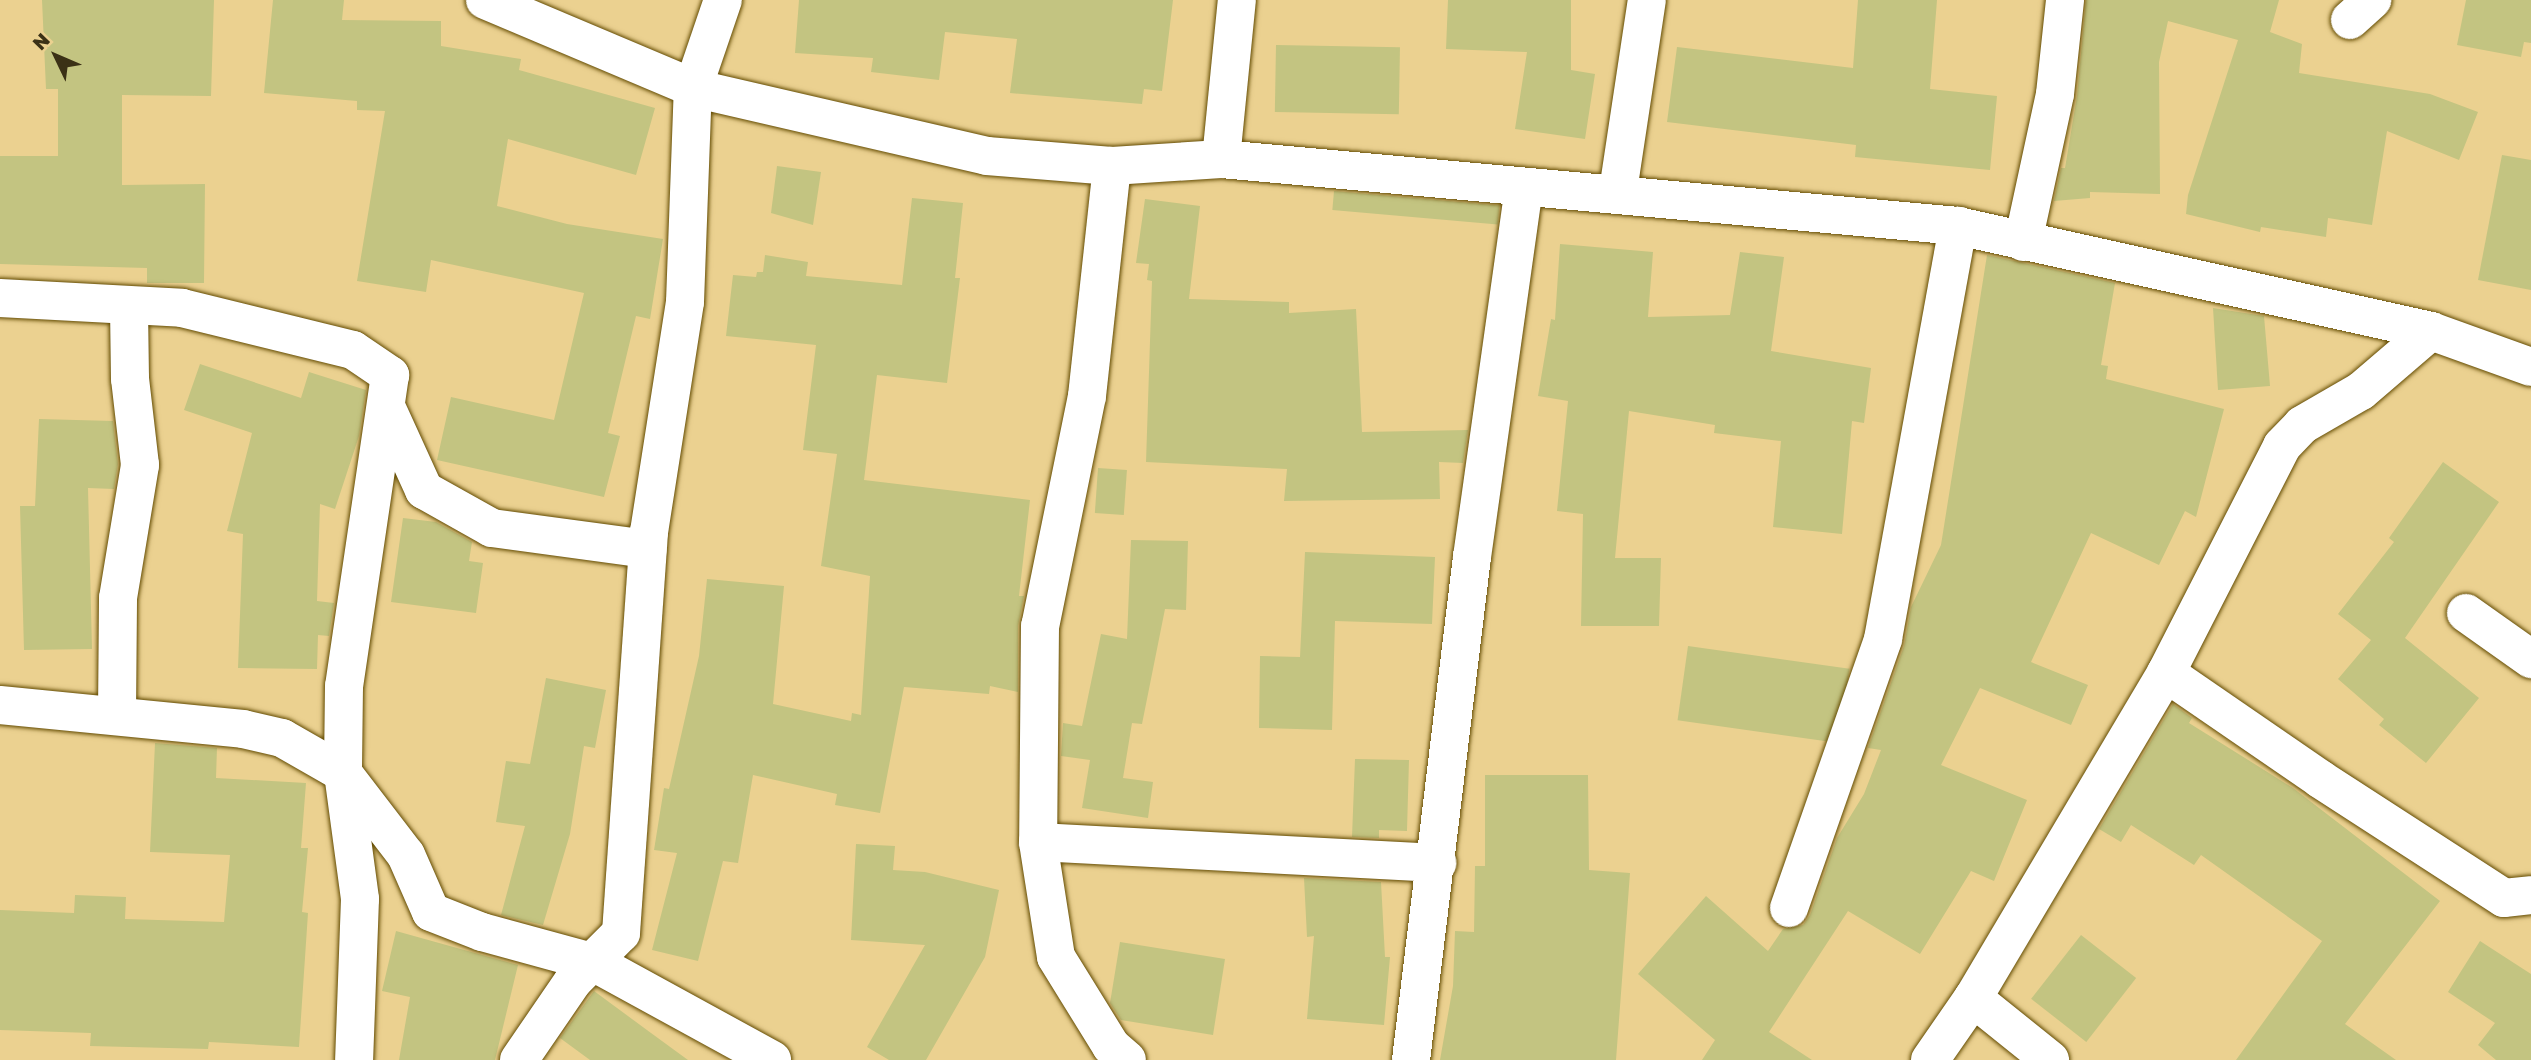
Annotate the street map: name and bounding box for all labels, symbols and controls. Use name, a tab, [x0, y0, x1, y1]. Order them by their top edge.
north arrow	[21, 21, 91, 91]
text: N	[27, 28, 54, 54]

